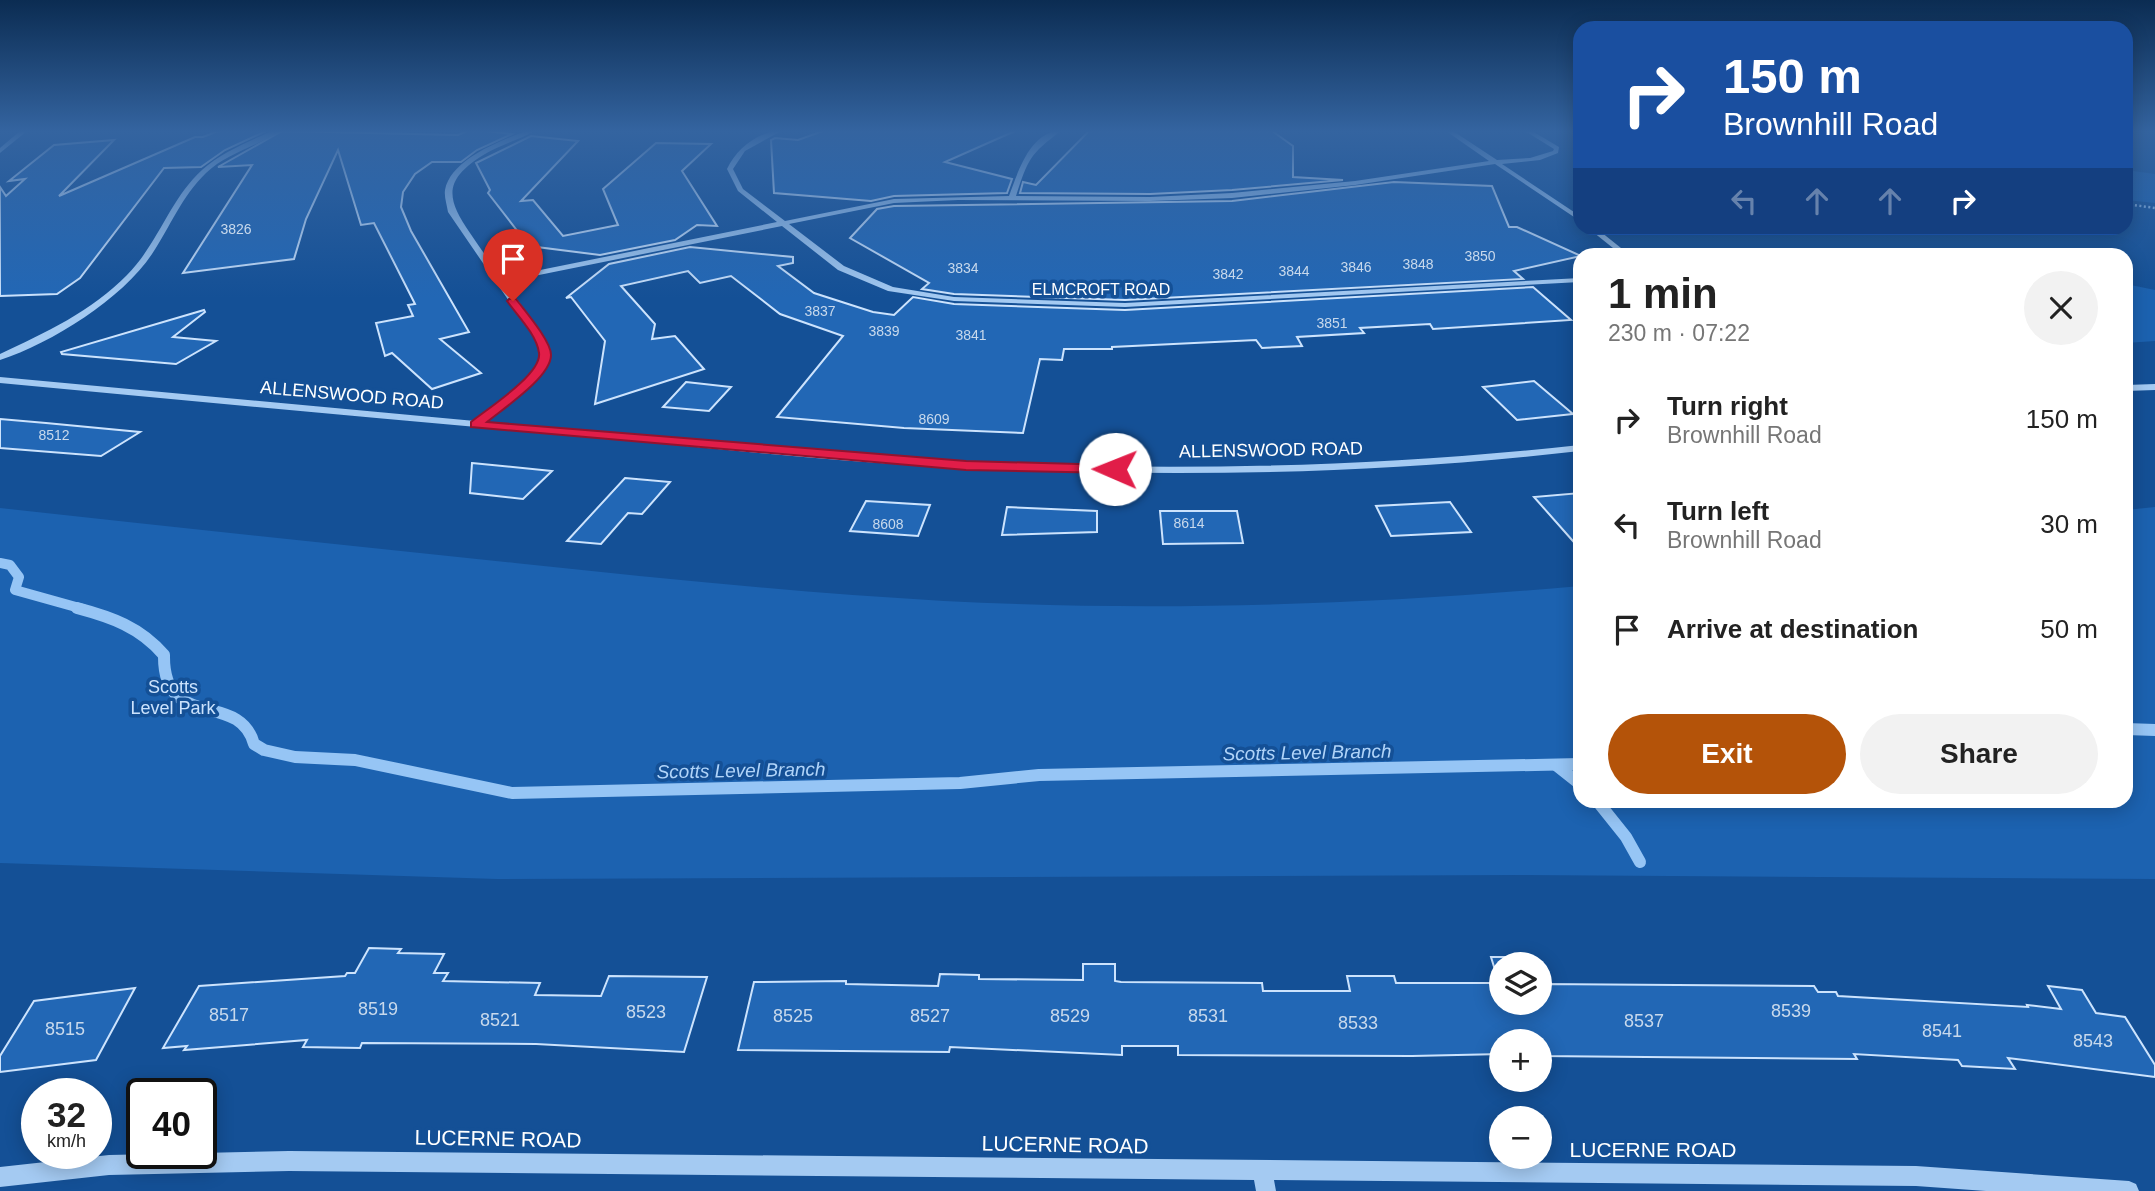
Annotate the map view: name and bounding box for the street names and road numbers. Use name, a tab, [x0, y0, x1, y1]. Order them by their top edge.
street label: ELMCROFT ROAD	[1032, 281, 1170, 298]
street label: ALLENSWOOD ROAD	[259, 377, 445, 413]
street label: ALLENSWOOD ROAD	[1179, 438, 1363, 462]
street label: LUCERNE ROAD	[414, 1126, 582, 1151]
street label: LUCERNE ROAD	[981, 1132, 1149, 1157]
street label: LUCERNE ROAD	[1570, 1138, 1736, 1161]

